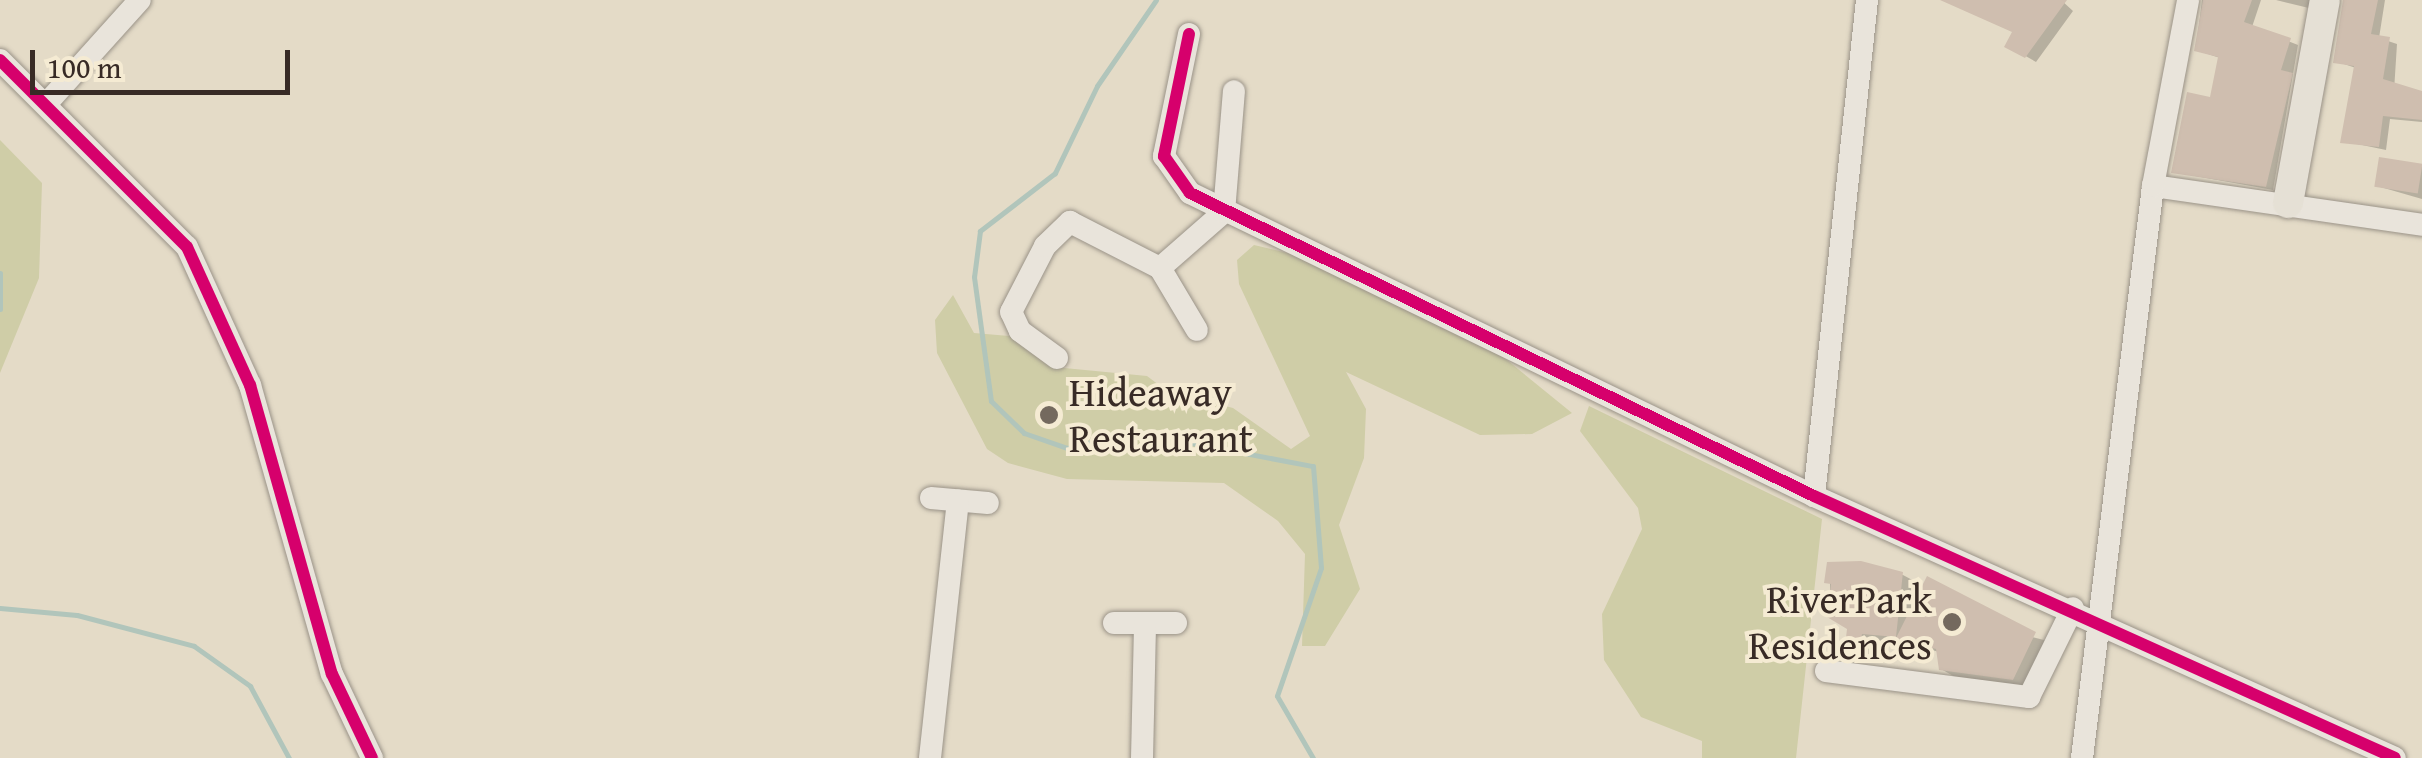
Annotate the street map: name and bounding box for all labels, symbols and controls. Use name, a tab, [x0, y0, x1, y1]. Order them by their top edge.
scale bar	[35, 30, 295, 92]
text: 100 m	[47, 45, 121, 89]
place label: Hideaway Restaurant	[1069, 368, 1253, 462]
marker: Hideaway Restaurant	[1038, 404, 1060, 426]
place label: RiverPark Residences	[1748, 575, 1932, 669]
marker: RiverPark Residences	[1941, 611, 1963, 633]

